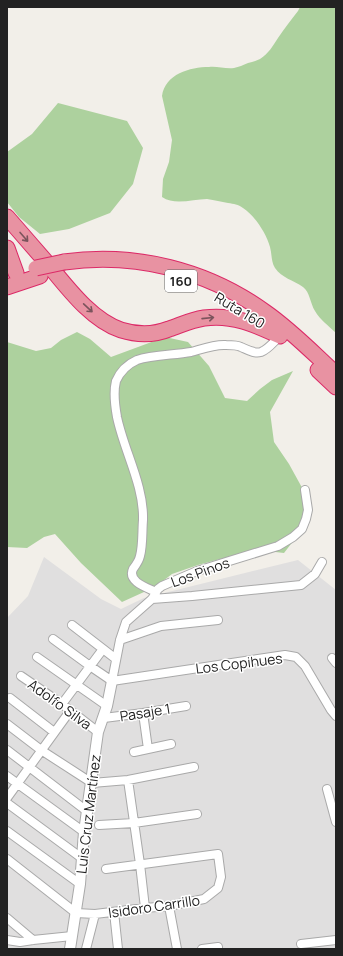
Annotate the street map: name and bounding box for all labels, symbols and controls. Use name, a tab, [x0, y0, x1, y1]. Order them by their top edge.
one-way arrow	[20, 231, 29, 242]
road number: 160	[165, 270, 197, 292]
street label: Ruta 160	[211, 287, 269, 333]
one-way arrow	[83, 303, 93, 313]
one-way arrow	[201, 314, 214, 322]
street label: Los Pinos	[168, 553, 232, 591]
street label: Los Copihues	[194, 648, 284, 678]
street label: Adolfo Silva	[24, 675, 96, 733]
street label: Pasaje 1	[118, 699, 172, 725]
street label: Luis Cruz Martínez	[71, 753, 105, 875]
street label: Isidoro Carrillo	[107, 890, 201, 922]

